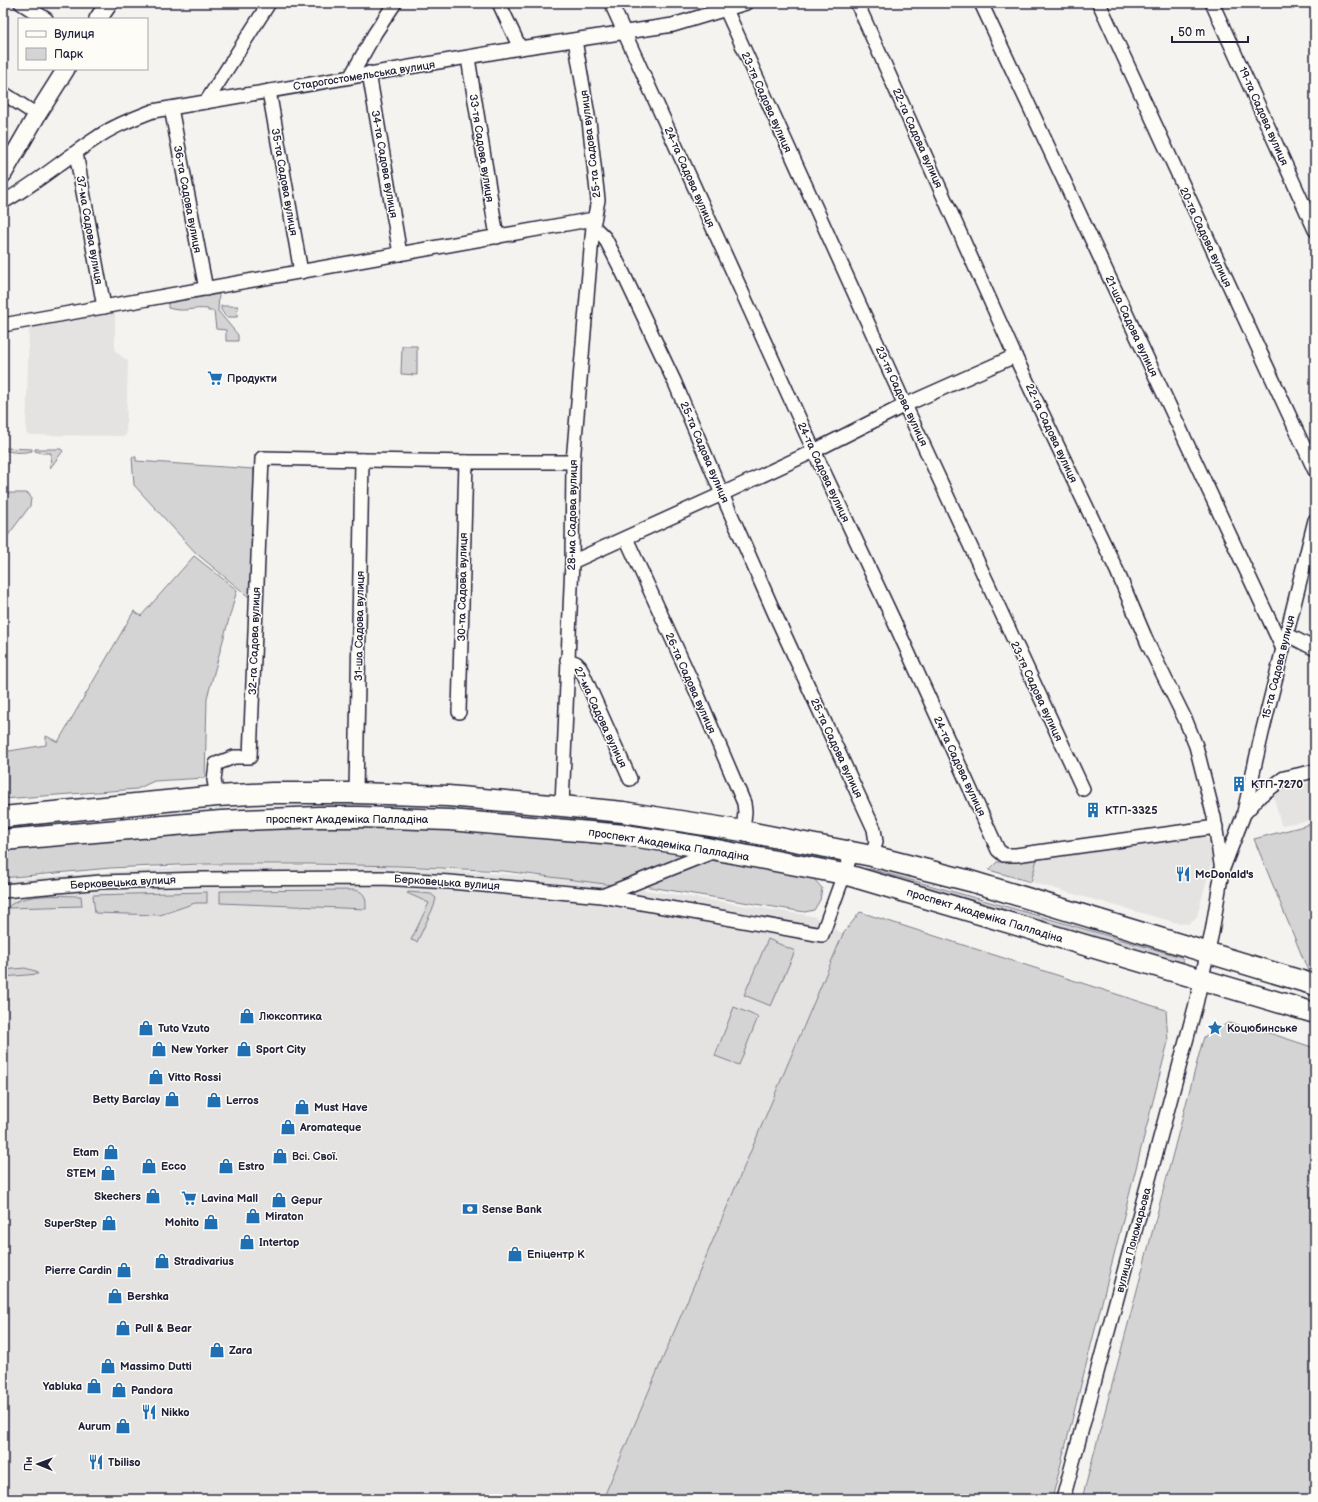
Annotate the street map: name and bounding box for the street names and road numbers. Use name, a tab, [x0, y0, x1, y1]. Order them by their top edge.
street label: 23-тя Садова вулиця	[739, 50, 795, 154]
street label: Старогостомельська вулиця	[292, 58, 436, 93]
street label: 19-та Садова вулиця	[1236, 65, 1291, 167]
street label: 22-га Садова вулиця	[890, 86, 945, 190]
street label: 25-та Садова вулиця	[577, 89, 604, 199]
street label: 33-тя Садова вулиця	[467, 93, 496, 203]
street label: 34-та Садова вулиця	[369, 109, 400, 219]
street label: 24-та Садова вулиця	[661, 125, 718, 230]
street label: 35-та Садова вулиця	[269, 127, 300, 237]
street label: 36-та Садова вулиця	[171, 144, 204, 254]
street label: 37-ма Садова вулиця	[74, 175, 105, 286]
street label: 20-та Садова вулиця	[1177, 185, 1234, 289]
street label: 21-ша Садова вулиця	[1102, 274, 1161, 379]
street label: 23-тя Садова вулиця	[873, 344, 930, 448]
street label: 22-га Садова вулиця	[1023, 382, 1080, 485]
street label: 25-та Садова вулиця	[677, 400, 732, 505]
street label: 24-та Садова вулиця	[795, 420, 852, 524]
street label: 28-ма Садова вулиця	[565, 459, 580, 571]
street label: 30-та Садова вулиця	[455, 532, 470, 642]
street label: 31-ша Садова вулиця	[352, 571, 367, 681]
street label: 32-га Садова вулиця	[246, 587, 263, 695]
street label: 15-та Садова вулиця	[1259, 614, 1298, 720]
street label: 26-та Садова вулиця	[662, 631, 719, 736]
street label: 23-тя Садова вулиця	[1008, 639, 1065, 743]
street label: 27-ма Садова вулиця	[571, 665, 630, 770]
street label: 25-та Садова вулиця	[808, 696, 865, 800]
street label: 24-та Садова вулиця	[931, 714, 988, 818]
street label: проспект Академіка Палладіна	[266, 813, 429, 826]
street label: проспект Академіка Палладіна	[588, 825, 751, 864]
street label: Берковецька вулиця	[394, 872, 500, 893]
street label: Берковецька вулиця	[70, 873, 176, 892]
street label: проспект Академіка Палладіна	[905, 885, 1065, 946]
street label: вулиця Пономарьова	[1113, 1186, 1154, 1294]

